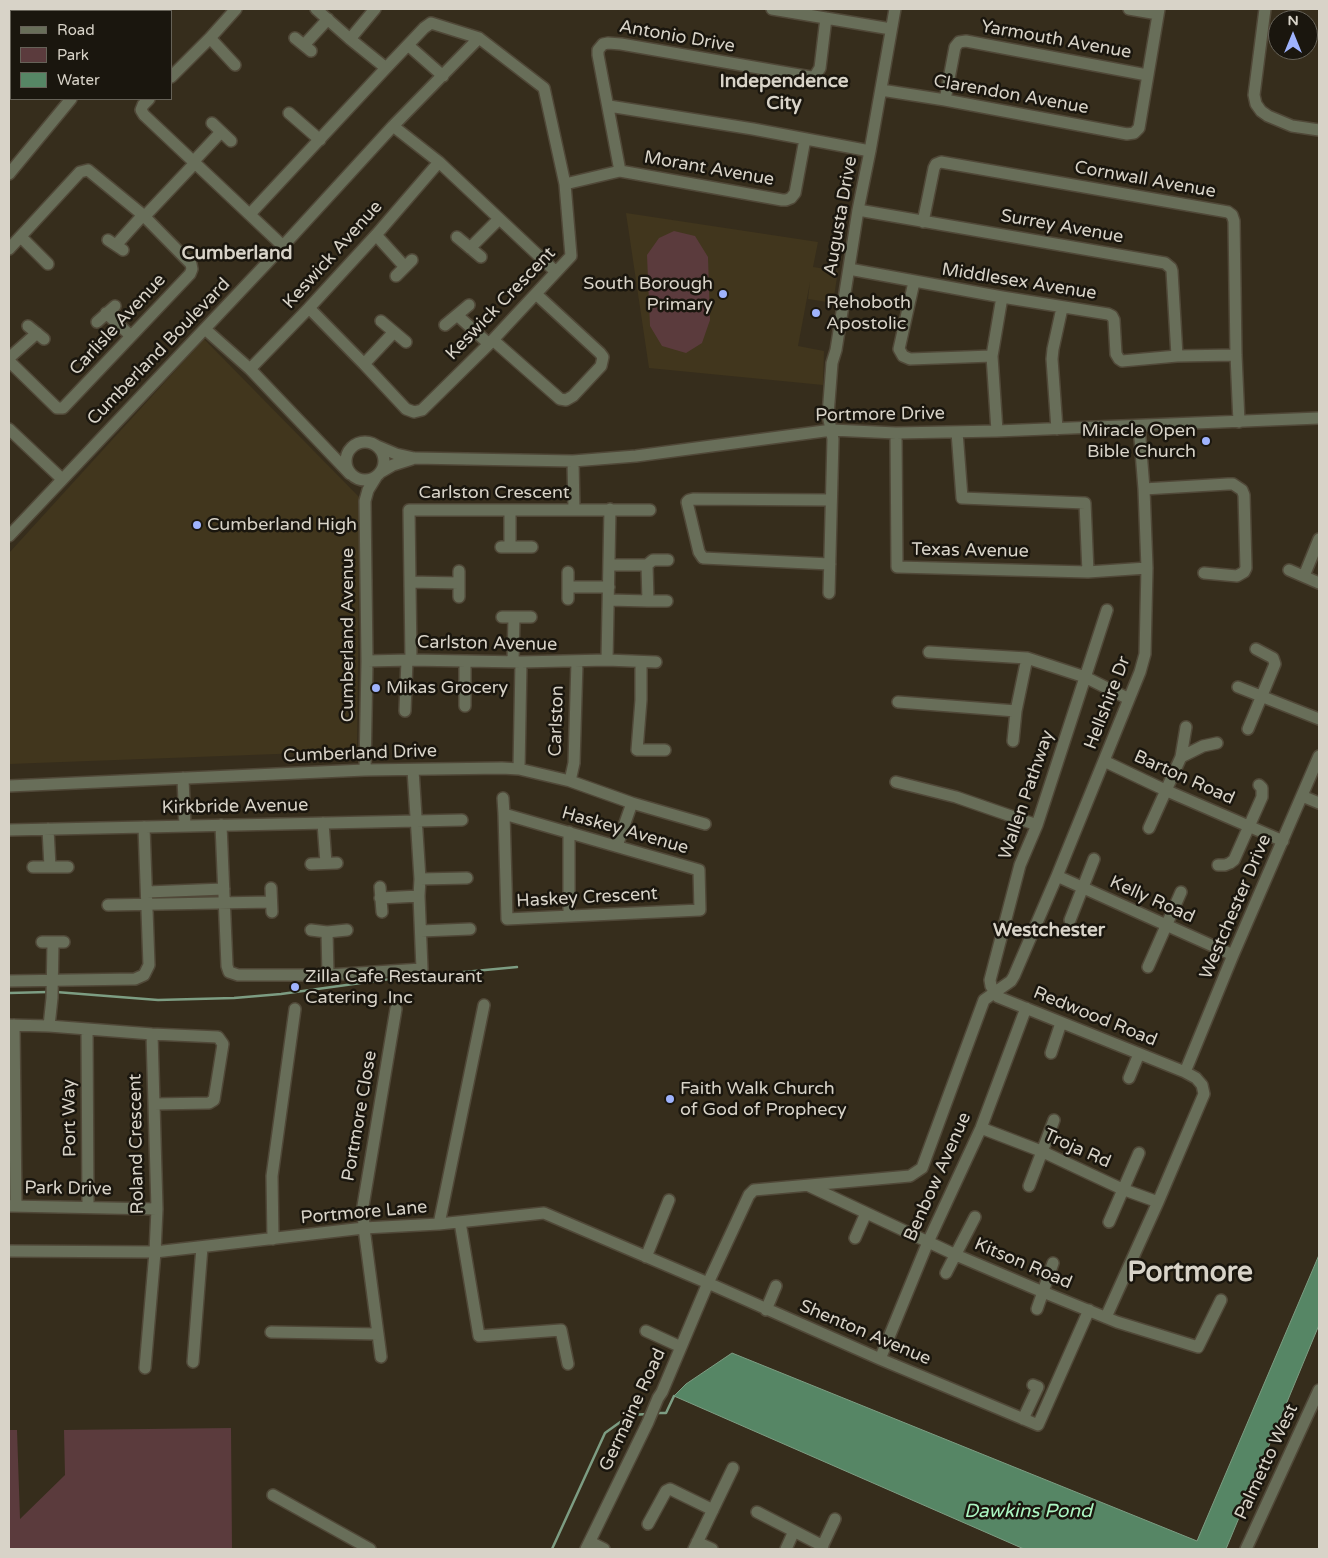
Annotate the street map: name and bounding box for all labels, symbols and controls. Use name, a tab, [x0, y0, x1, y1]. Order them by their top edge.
legend	[10, 10, 172, 100]
north arrow	[1268, 10, 1318, 60]
text: N	[1287, 12, 1299, 29]
street label: Antonio Drive	[617, 16, 737, 58]
street label: Yarmouth Avenue	[979, 16, 1133, 64]
text: Road	[57, 21, 95, 39]
text: Park	[57, 46, 89, 64]
text: Water	[57, 71, 100, 89]
district label: Independence City	[720, 71, 848, 115]
street label: Clarendon Avenue	[932, 71, 1090, 119]
street label: Morant Avenue	[642, 147, 776, 191]
street label: Augusta Drive	[820, 155, 862, 277]
street label: Cornwall Avenue	[1073, 157, 1217, 203]
street label: Keswick Avenue	[279, 196, 387, 314]
street label: Surrey Avenue	[999, 206, 1125, 248]
district label: Cumberland	[182, 243, 292, 265]
street label: Keswick Crescent	[442, 243, 560, 365]
street label: Middlesex Avenue	[940, 259, 1098, 305]
street label: Carlisle Avenue	[65, 270, 171, 380]
place label: South Borough Primary	[583, 273, 713, 316]
street label: Cumberland Boulevard	[83, 274, 235, 430]
marker: South Borough Primary	[717, 288, 729, 300]
place label: Rehoboth Apostolic	[826, 292, 911, 334]
marker: Rehoboth Apostolic	[810, 307, 822, 319]
street label: Portmore Drive	[815, 403, 945, 427]
place label: Miracle Open Bible Church	[1081, 420, 1196, 462]
marker: Miracle Open Bible Church	[1200, 435, 1212, 447]
street label: Carlston Crescent	[418, 482, 570, 504]
place label: Cumberland High	[207, 514, 357, 536]
marker: Cumberland High	[191, 519, 203, 531]
street label: Texas Avenue	[911, 539, 1029, 563]
street label: Cumberland Avenue	[337, 548, 359, 722]
street label: Carlston Avenue	[417, 632, 557, 656]
street label: Hellshire Dr	[1080, 653, 1136, 753]
place label: Mikas Grocery	[386, 677, 508, 699]
marker: Mikas Grocery	[370, 682, 382, 694]
street label: Carlston	[545, 685, 569, 757]
street label: Wallen Pathway	[995, 727, 1059, 863]
street label: Cumberland Drive	[283, 741, 437, 767]
street label: Barton Road	[1130, 746, 1238, 810]
street label: Kirkbride Avenue	[162, 795, 308, 819]
street label: Haskey Avenue	[559, 803, 691, 859]
street label: Westchester Drive	[1196, 831, 1276, 983]
street label: Kelly Road	[1106, 872, 1198, 928]
street label: Haskey Crescent	[516, 884, 658, 912]
district label: Westchester	[993, 920, 1105, 942]
place label: Zilla Cafe Restaurant Catering .Inc	[305, 966, 482, 1009]
marker: Zilla Cafe Restaurant Catering .Inc	[289, 981, 301, 993]
street label: Redwood Road	[1030, 982, 1160, 1052]
street label: Portmore Close	[338, 1049, 382, 1183]
street label: Roland Crescent	[125, 1074, 149, 1214]
place label: Faith Walk Church of God of Prophecy	[680, 1078, 847, 1120]
street label: Port Way	[59, 1079, 81, 1157]
marker: Faith Walk Church of God of Prophecy	[664, 1093, 676, 1105]
street label: Benbow Avenue	[900, 1109, 976, 1245]
street label: Troja Rd	[1040, 1125, 1114, 1173]
street label: Park Drive	[24, 1177, 112, 1201]
street label: Portmore Lane	[300, 1197, 428, 1229]
street label: Kitson Road	[971, 1234, 1075, 1294]
district label: Portmore	[1127, 1257, 1253, 1291]
street label: Shenton Avenue	[796, 1296, 934, 1370]
street label: Germaine Road	[595, 1345, 671, 1475]
street label: Palmetto West	[1231, 1401, 1303, 1523]
water label: Dawkins Pond	[964, 1501, 1092, 1523]

